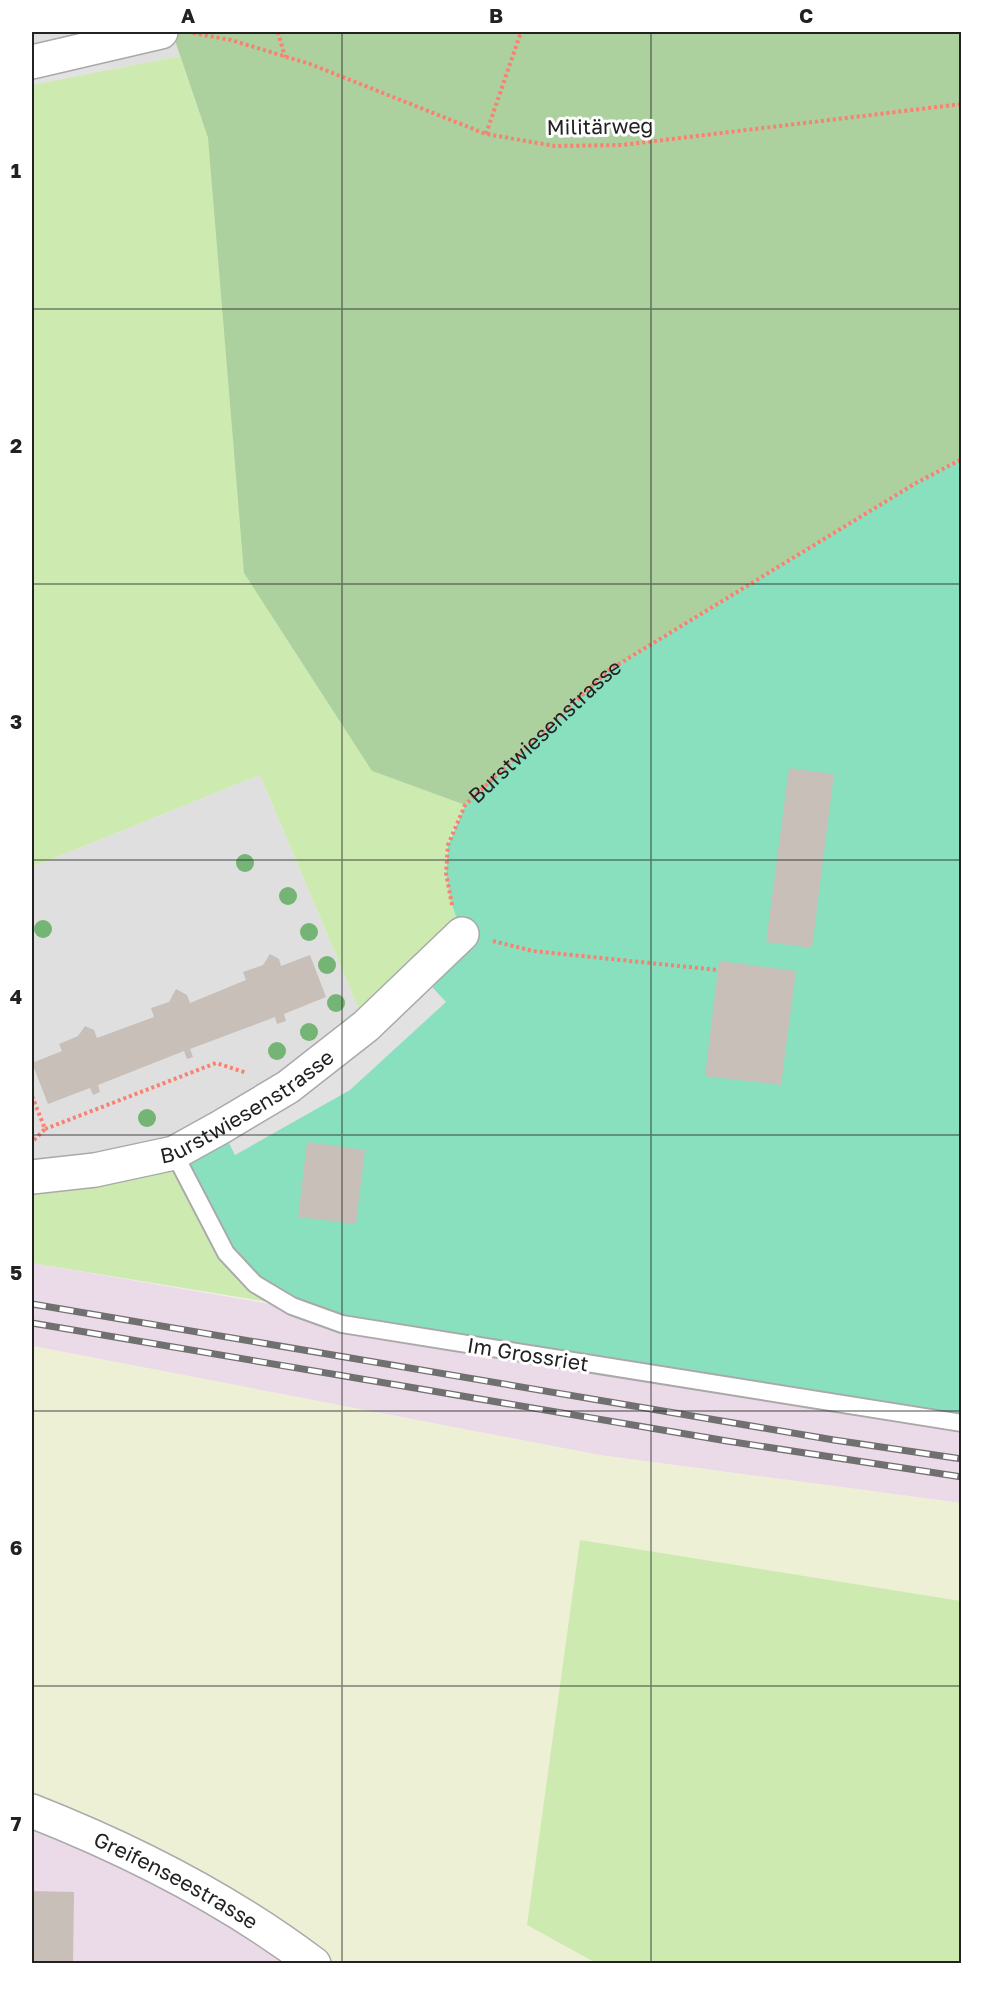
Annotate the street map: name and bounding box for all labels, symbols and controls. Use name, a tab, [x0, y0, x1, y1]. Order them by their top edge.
text: A	[181, 3, 195, 27]
text: B	[489, 3, 503, 27]
text: C	[799, 3, 813, 27]
street label: Militärweg	[546, 112, 654, 140]
text: 1	[11, 158, 21, 182]
text: 2	[10, 433, 22, 457]
street label: Burstwiesenstrasse	[463, 653, 625, 808]
text: 3	[10, 709, 22, 733]
text: 4	[10, 984, 22, 1008]
street label: Burstwiesenstrasse	[158, 1044, 338, 1169]
text: 5	[10, 1260, 22, 1284]
street label: Im Grossriet	[465, 1332, 591, 1376]
text: 6	[10, 1535, 22, 1559]
text: 7	[11, 1811, 22, 1835]
street label: Greifenseestrasse	[90, 1826, 263, 1935]

